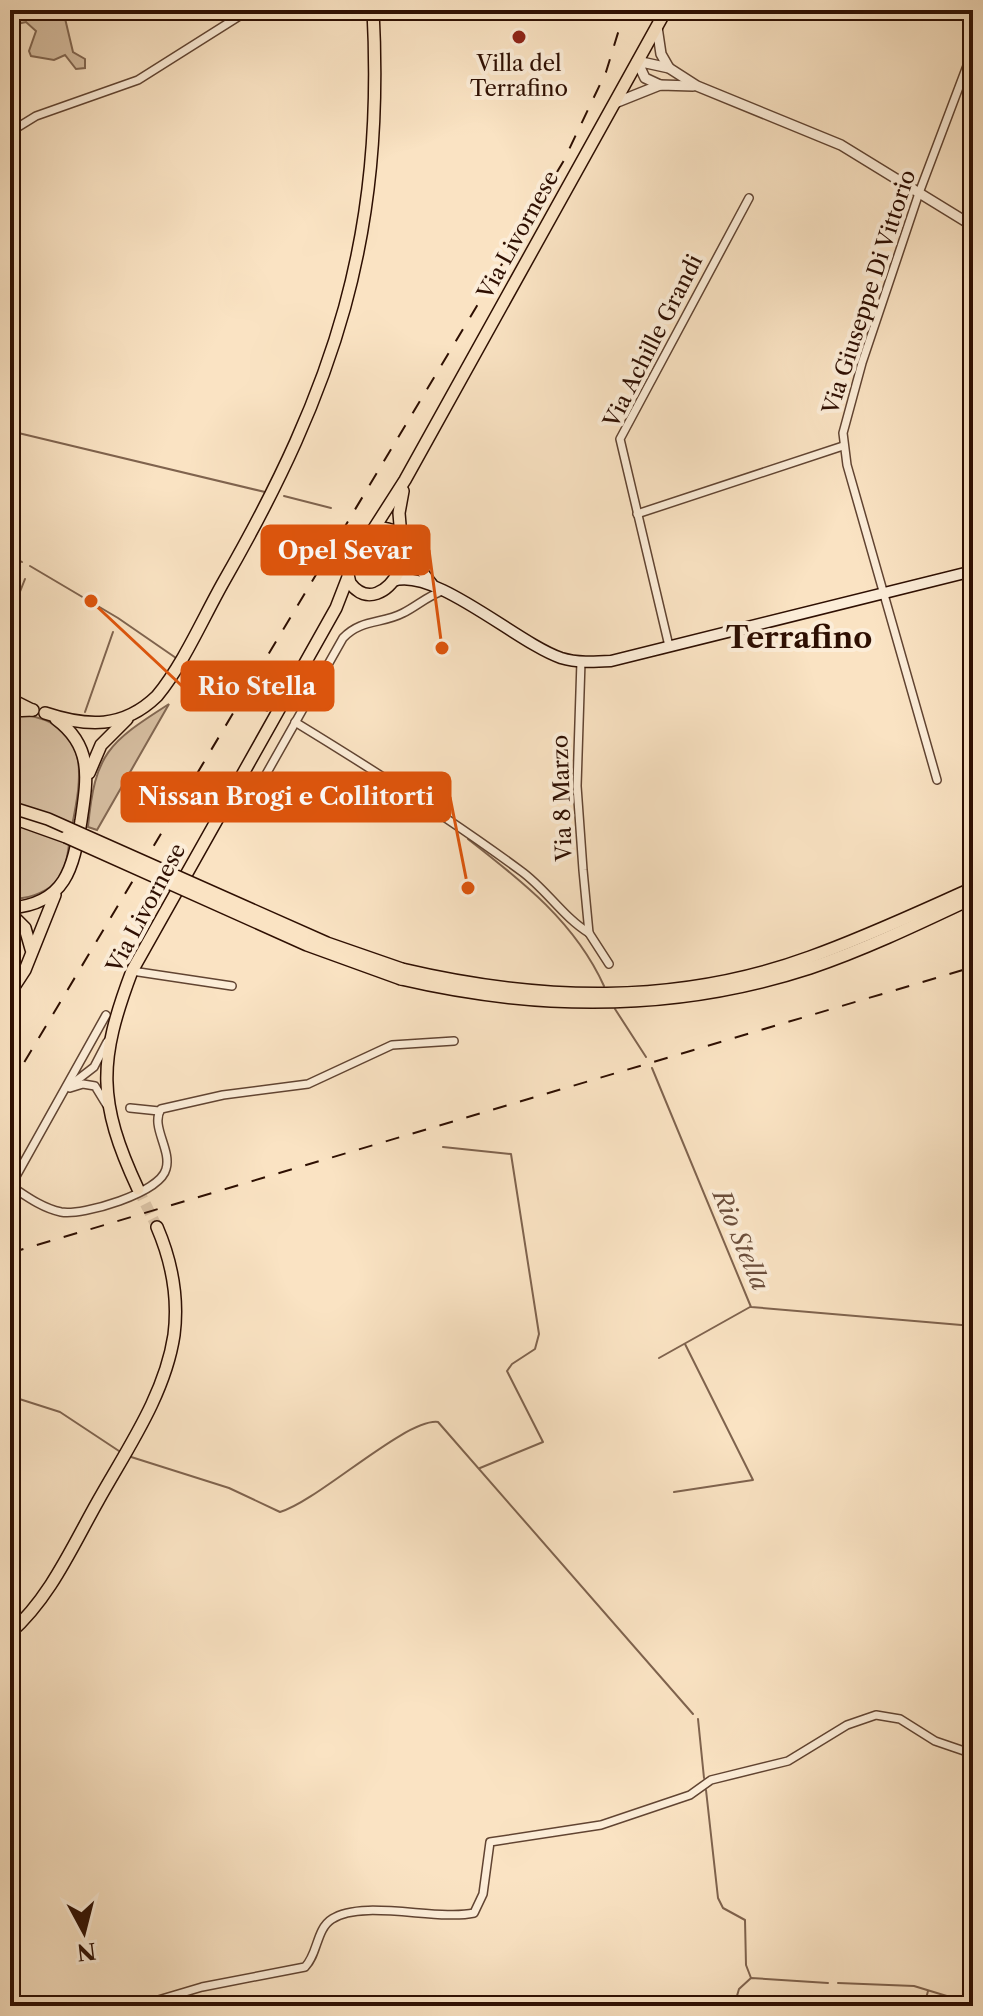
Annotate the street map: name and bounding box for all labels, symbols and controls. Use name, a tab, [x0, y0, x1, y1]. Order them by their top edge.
marker: Villa del Terrafino	[510, 28, 528, 46]
place label: Villa del Terrafino	[470, 50, 568, 102]
street label: Via Livornese	[471, 166, 564, 305]
street label: Via Giuseppe Di Vittorio	[816, 166, 921, 419]
street label: Via Achille Grandi	[597, 250, 708, 433]
callout: Opel Sevar	[262, 526, 429, 574]
text: Opel Sevar	[278, 536, 413, 565]
district label: Terrafino	[726, 619, 872, 656]
callout: Rio Stella	[182, 662, 333, 710]
text: Rio Stella	[198, 672, 317, 701]
street label: Via 8 Marzo	[546, 734, 578, 863]
callout: Nissan Brogi e Collitorti	[122, 773, 450, 821]
text: Nissan Brogi e Collitorti	[138, 782, 434, 811]
street label: Via Livornese	[100, 839, 191, 978]
water label: Rio Stella	[706, 1183, 775, 1295]
north arrow	[44, 1892, 124, 1972]
text: N	[75, 1937, 98, 1966]

